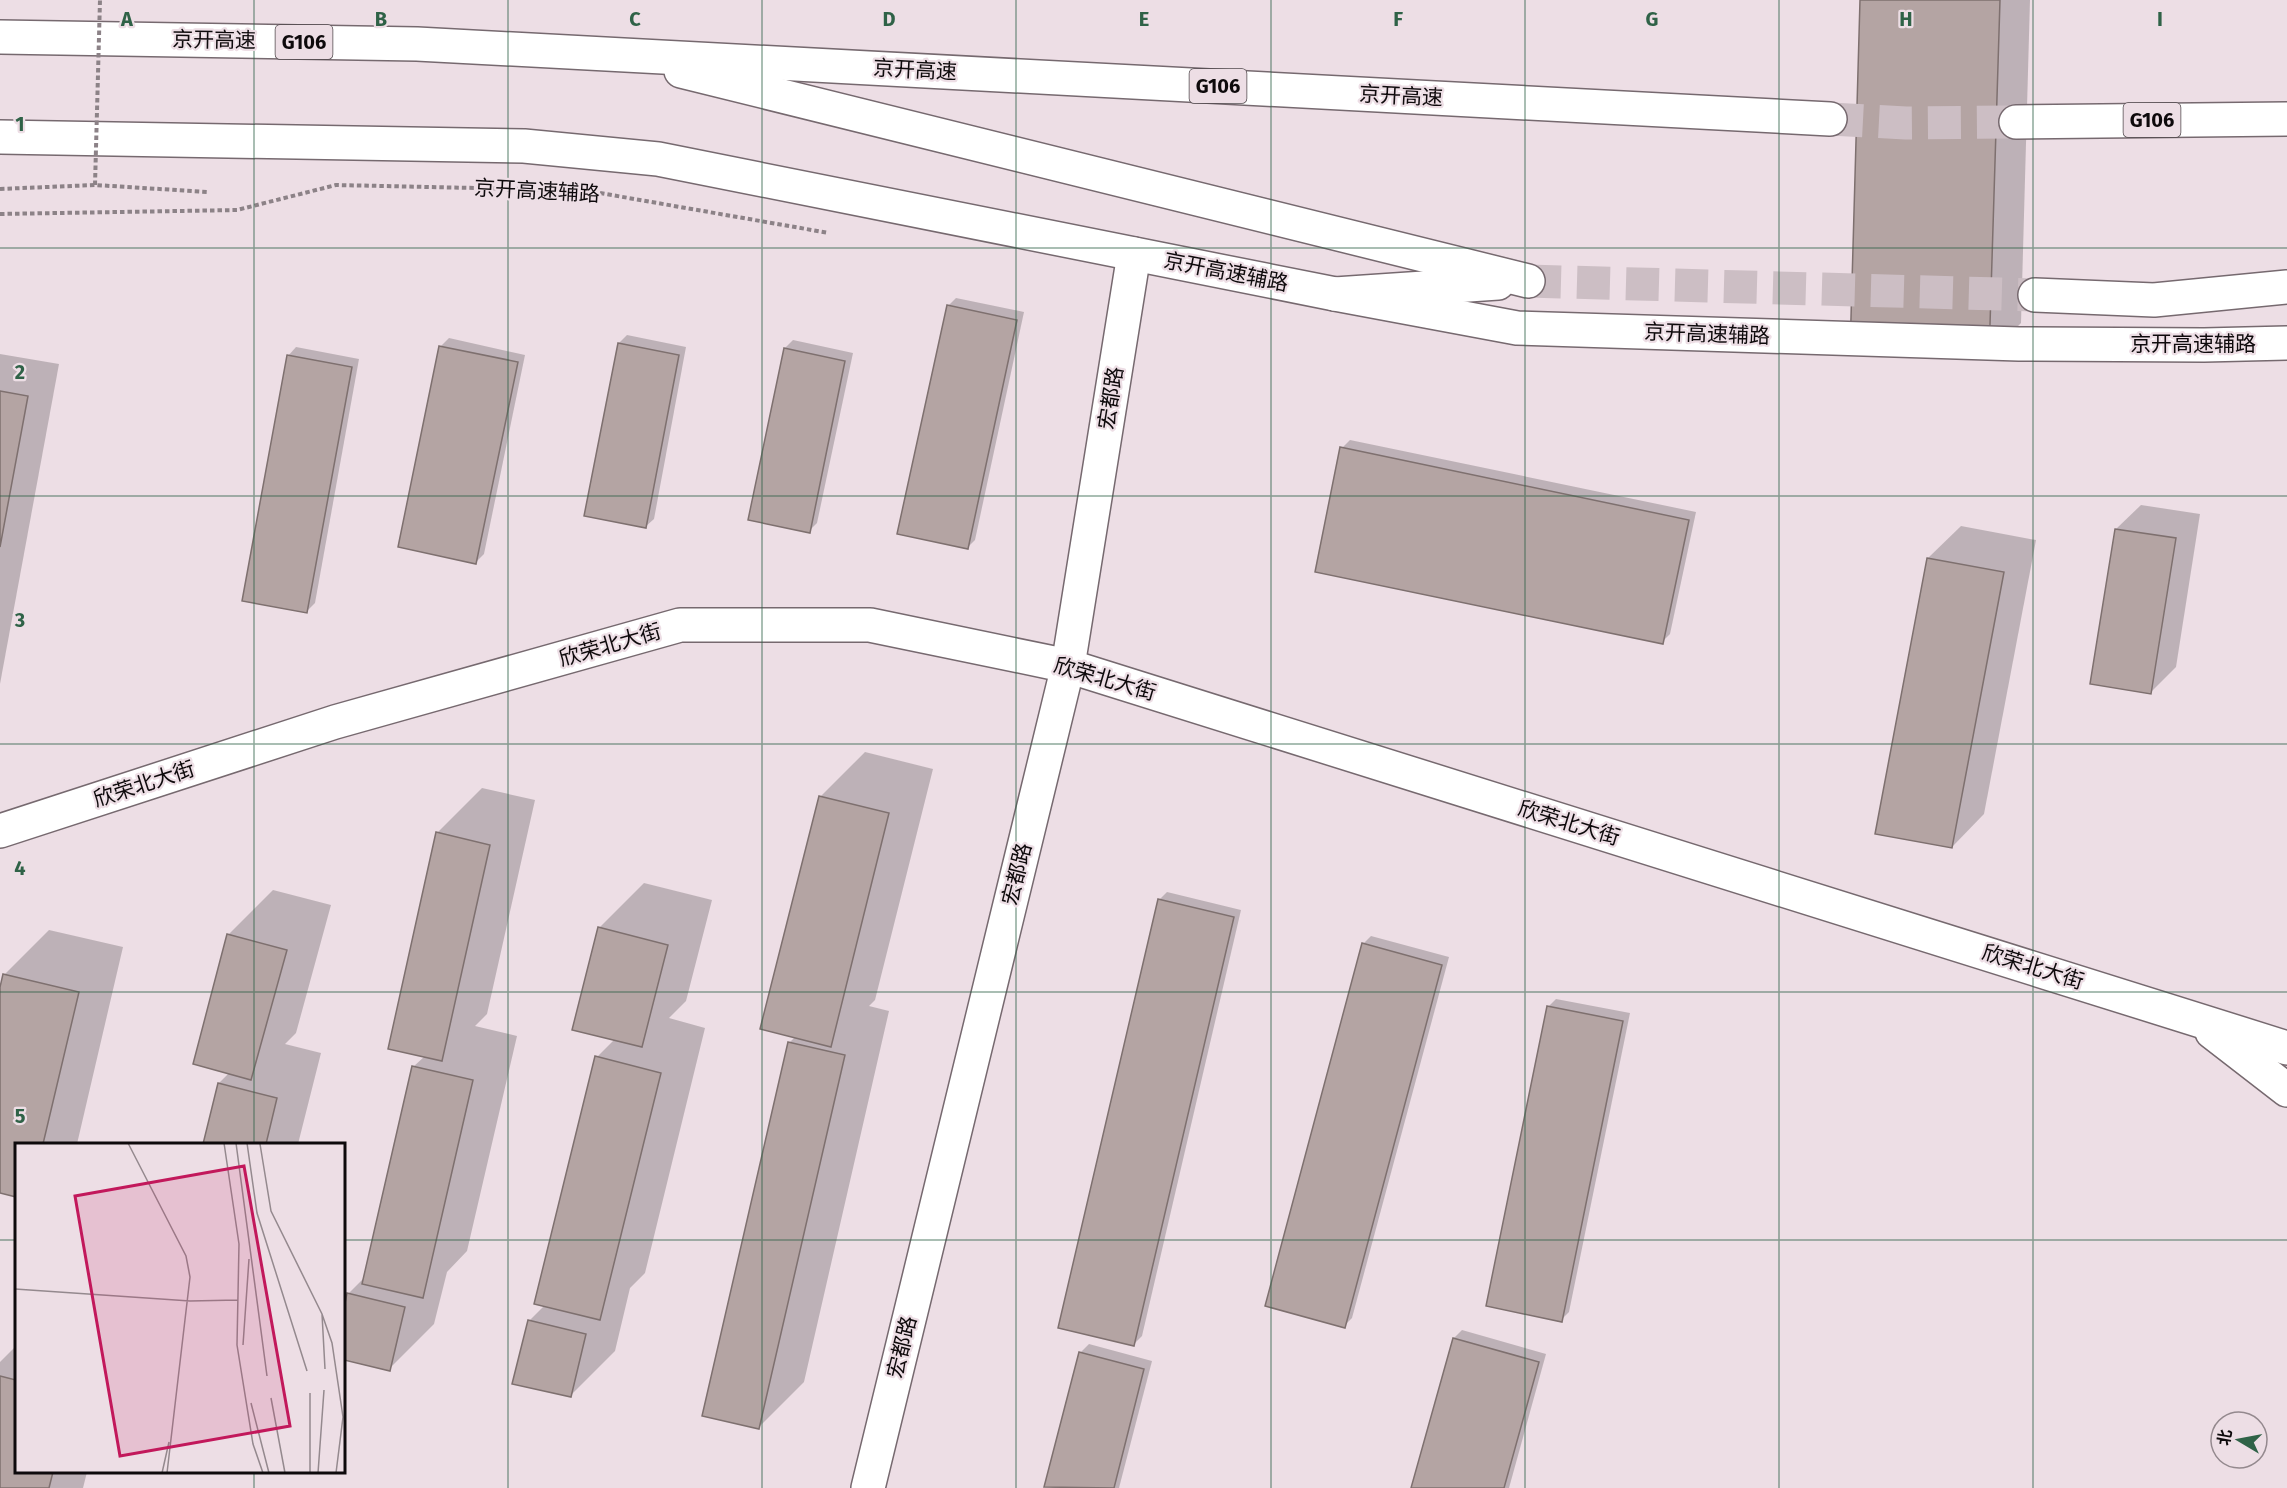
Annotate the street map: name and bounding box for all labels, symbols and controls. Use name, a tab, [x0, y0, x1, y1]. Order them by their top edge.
text: A	[120, 7, 134, 31]
text: B	[375, 7, 387, 31]
text: C	[629, 7, 641, 31]
text: D	[882, 7, 896, 31]
text: E	[1139, 7, 1149, 31]
text: F	[1393, 7, 1403, 31]
text: G	[1646, 7, 1658, 31]
text: H	[1899, 7, 1913, 31]
text: I	[2157, 7, 2163, 31]
road number: G106	[276, 25, 332, 59]
street label: 京开高速	[172, 26, 256, 54]
street label: 京开高速	[872, 55, 958, 85]
road number: G106	[1190, 69, 1246, 103]
street label: 京开高速	[1358, 81, 1444, 111]
road number: G106	[2124, 103, 2180, 137]
text: 1	[15, 112, 25, 136]
street label: 京开高速辅路	[473, 175, 601, 207]
street label: 京开高速辅路	[1162, 247, 1290, 297]
street label: 京开高速辅路	[1644, 319, 1770, 349]
street label: 京开高速辅路	[2130, 331, 2256, 357]
text: 2	[15, 360, 25, 384]
street label: 宏都路	[1093, 365, 1129, 431]
text: 3	[14, 608, 25, 632]
street label: 欣荣北大街	[556, 618, 664, 672]
street label: 欣荣北大街	[1051, 652, 1159, 706]
street label: 欣荣北大街	[90, 755, 198, 813]
street label: 欣荣北大街	[1515, 795, 1623, 851]
street label: 宏都路	[997, 840, 1037, 908]
text: 4	[14, 856, 26, 880]
street label: 欣荣北大街	[1979, 939, 2087, 995]
text: 5	[15, 1104, 26, 1128]
inset map	[15, 1143, 345, 1473]
street label: 宏都路	[882, 1313, 922, 1381]
north arrow	[2209, 1410, 2269, 1470]
text: 北	[2214, 1428, 2235, 1447]

